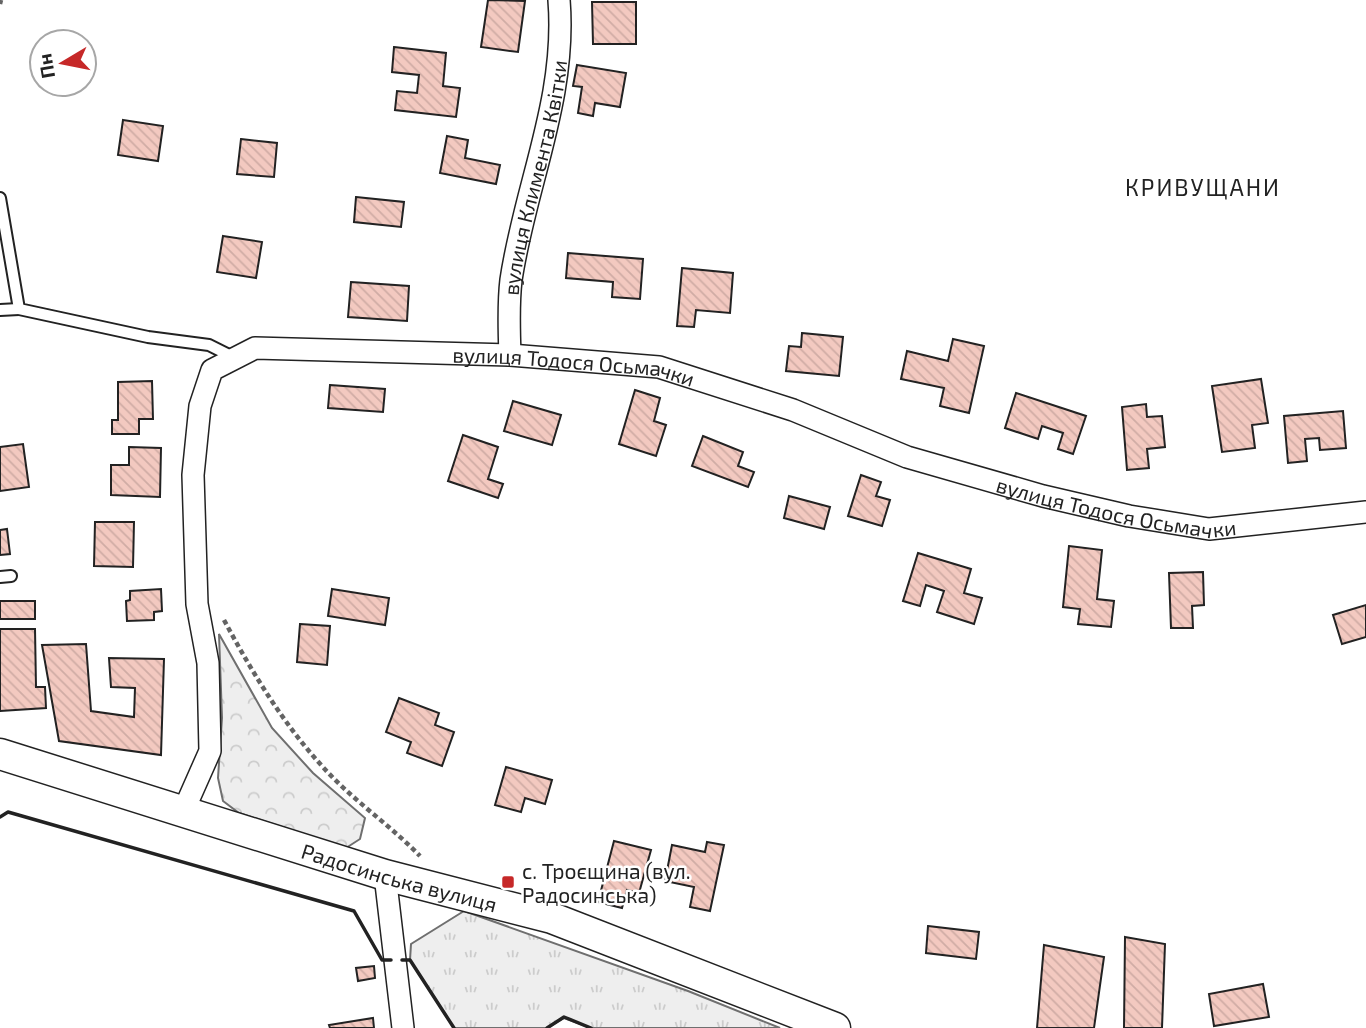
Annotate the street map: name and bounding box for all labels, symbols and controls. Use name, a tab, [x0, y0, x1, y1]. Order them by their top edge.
north arrow	[28, 28, 98, 98]
text: Пн	[32, 52, 59, 80]
street label: вулиця Климента Квітки	[497, 59, 571, 296]
district label: КРИВУЩАНИ	[1125, 173, 1281, 201]
street label: вулиця Тодося Осьмачки	[452, 341, 698, 390]
street label: вулиця Тодося Осьмачки	[994, 471, 1237, 542]
street label: Радосинська вулиця	[299, 837, 500, 916]
place label: с. Троєщина (вул. Радосинська)	[522, 858, 691, 907]
marker: с. Троєщина (вул. Радосинська)	[500, 874, 516, 890]

